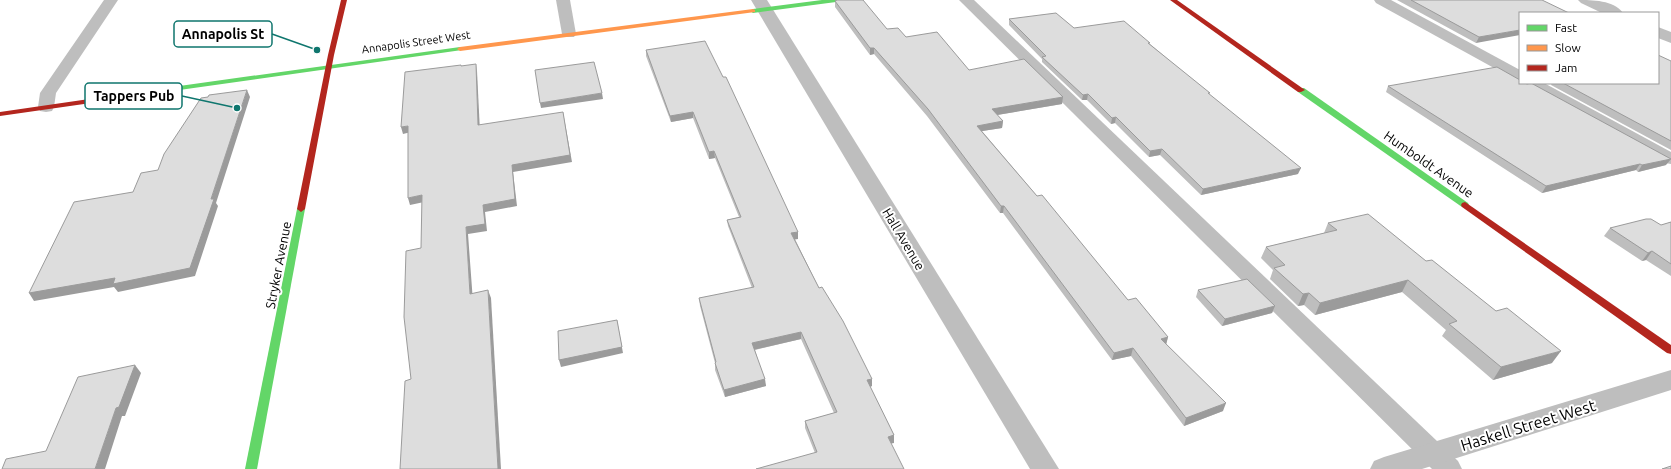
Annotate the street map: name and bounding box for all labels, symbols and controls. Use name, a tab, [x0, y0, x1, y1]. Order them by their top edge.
legend	[1519, 12, 1659, 84]
callout: Annapolis St	[174, 21, 272, 47]
text: Fast	[1555, 21, 1577, 34]
text: Annapolis St	[182, 26, 264, 42]
street label: Annapolis Street West	[361, 28, 472, 56]
text: Slow	[1555, 41, 1581, 54]
text: Jam	[1555, 61, 1577, 74]
callout: Tappers Pub	[85, 83, 182, 109]
text: Tappers Pub	[93, 88, 175, 104]
street label: Humboldt Avenue	[1382, 128, 1476, 200]
street label: Hall Avenue	[880, 206, 928, 272]
street label: Stryker Avenue	[263, 220, 293, 310]
street label: Haskell Street West	[1458, 396, 1598, 454]

